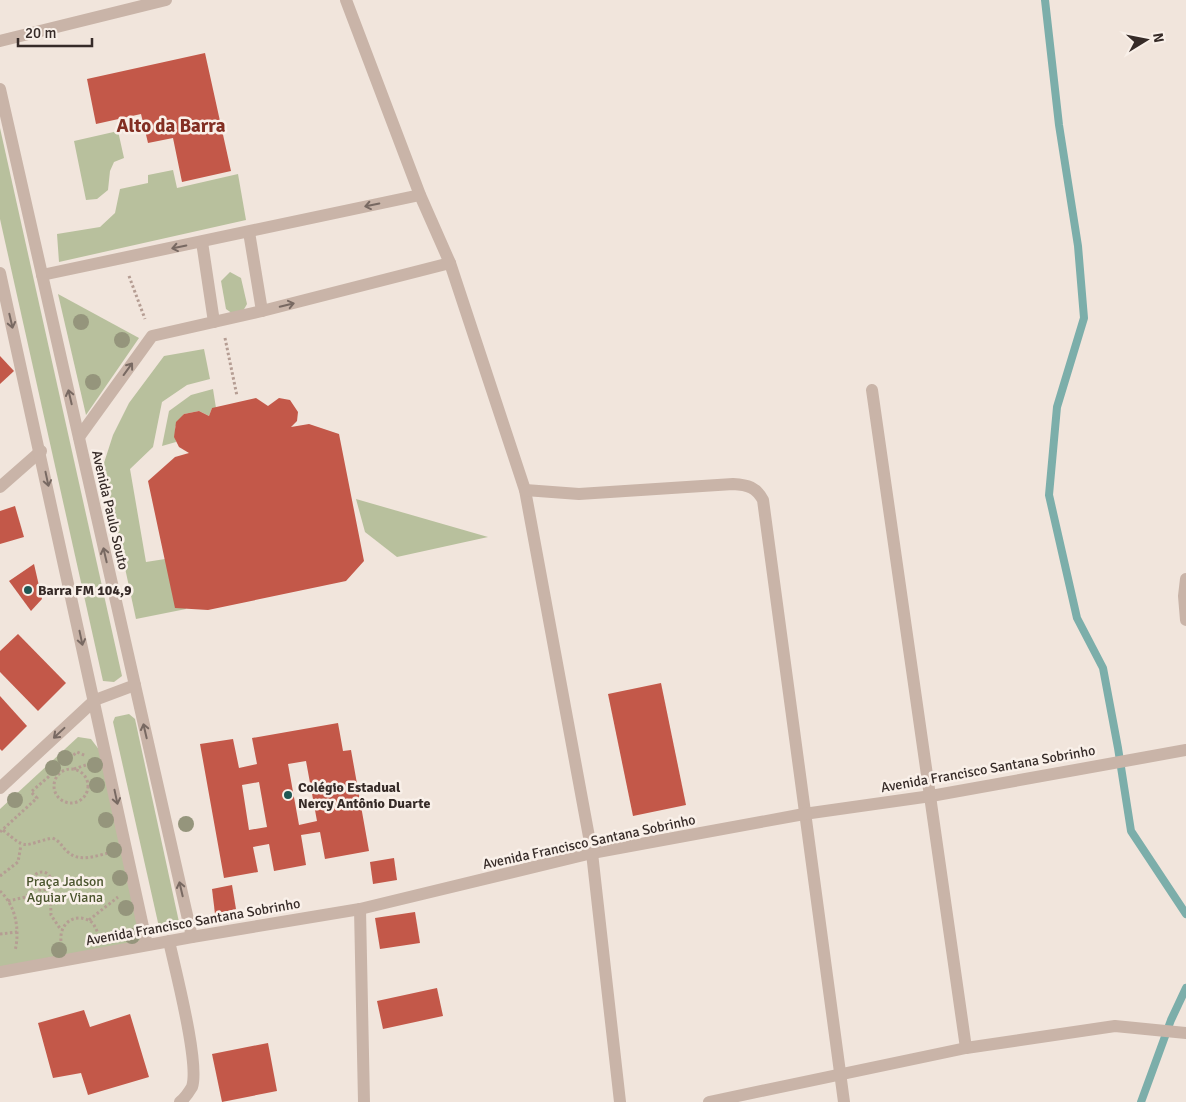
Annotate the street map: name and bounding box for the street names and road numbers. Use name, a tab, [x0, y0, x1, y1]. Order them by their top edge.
street label: Avenida Paulo Souto	[88, 449, 132, 571]
street label: Avenida Francisco Santana Sobrinho	[879, 742, 1097, 796]
street label: Avenida Francisco Santana Sobrinho	[481, 811, 697, 873]
street label: Avenida Francisco Santana Sobrinho	[84, 895, 302, 949]

